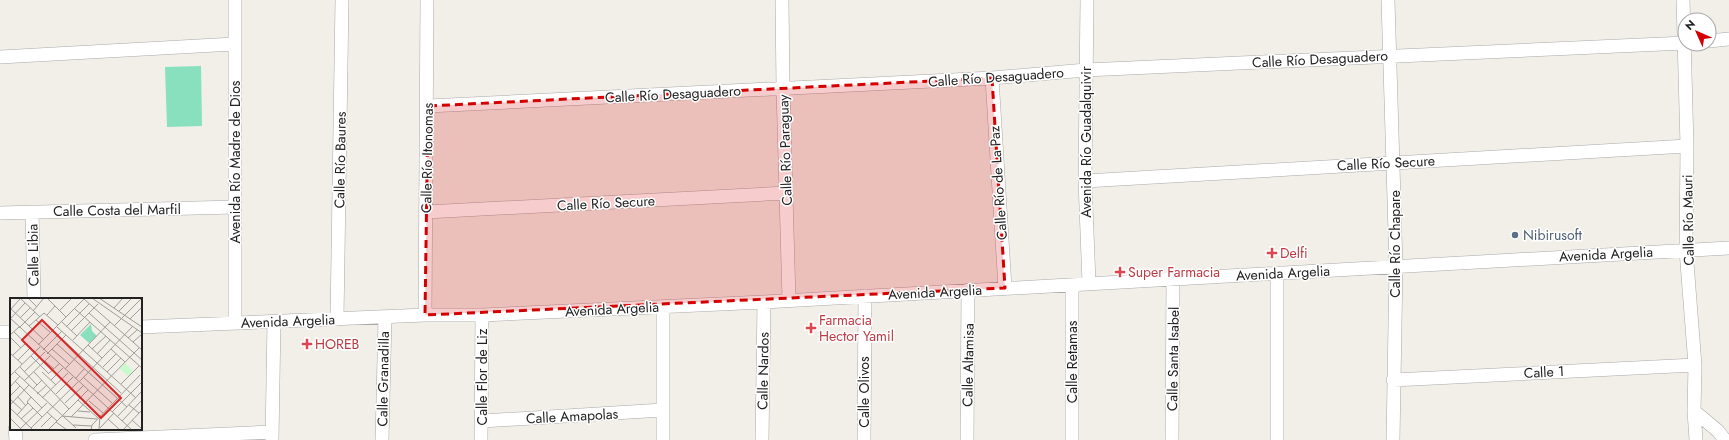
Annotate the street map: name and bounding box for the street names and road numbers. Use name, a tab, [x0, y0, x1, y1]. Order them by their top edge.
street label: Calle Río Desaguadero	[1252, 45, 1389, 73]
street label: Calle Río Desaguadero	[927, 62, 1065, 92]
street label: Avenida Río Guadalquivir	[1076, 66, 1096, 218]
street label: Avenida Río Madre de Dios	[225, 80, 245, 243]
street label: Calle Río Desaguadero	[605, 80, 742, 108]
street label: Calle Río Paraguay	[773, 93, 797, 206]
street label: Calle Río Itonomas	[416, 102, 438, 213]
street label: Calle Río Baures	[329, 111, 351, 209]
street label: Calle Río de La Paz	[984, 125, 1012, 241]
street label: Calle Río Secure	[1336, 150, 1436, 176]
street label: Calle Río Mauri	[1677, 174, 1699, 266]
street label: Calle Río Secure	[556, 190, 656, 216]
street label: Calle Río Chapare	[1385, 190, 1405, 298]
street label: Calle Costa del Marfil	[53, 199, 181, 221]
street label: Calle Libia	[22, 224, 44, 286]
street label: Avenida Argelia	[1558, 242, 1654, 266]
street label: Avenida Argelia	[1235, 261, 1331, 285]
street label: Avenida Argelia	[887, 280, 983, 304]
street label: Avenida Argelia	[564, 297, 660, 321]
street label: Calle Santa Isabel	[1162, 307, 1184, 411]
street label: Avenida Argelia	[241, 309, 335, 333]
street label: Calle Retamas	[1062, 320, 1082, 403]
street label: Calle Altamisa	[957, 323, 979, 407]
street label: Calle Flor de Liz	[472, 328, 492, 425]
street label: Calle Granadilla	[372, 331, 394, 427]
street label: Calle Nardos	[752, 332, 774, 410]
street label: Calle Olivos	[854, 356, 874, 428]
street label: Calle 1	[1523, 361, 1565, 383]
street label: Calle Amapolas	[525, 404, 619, 428]

